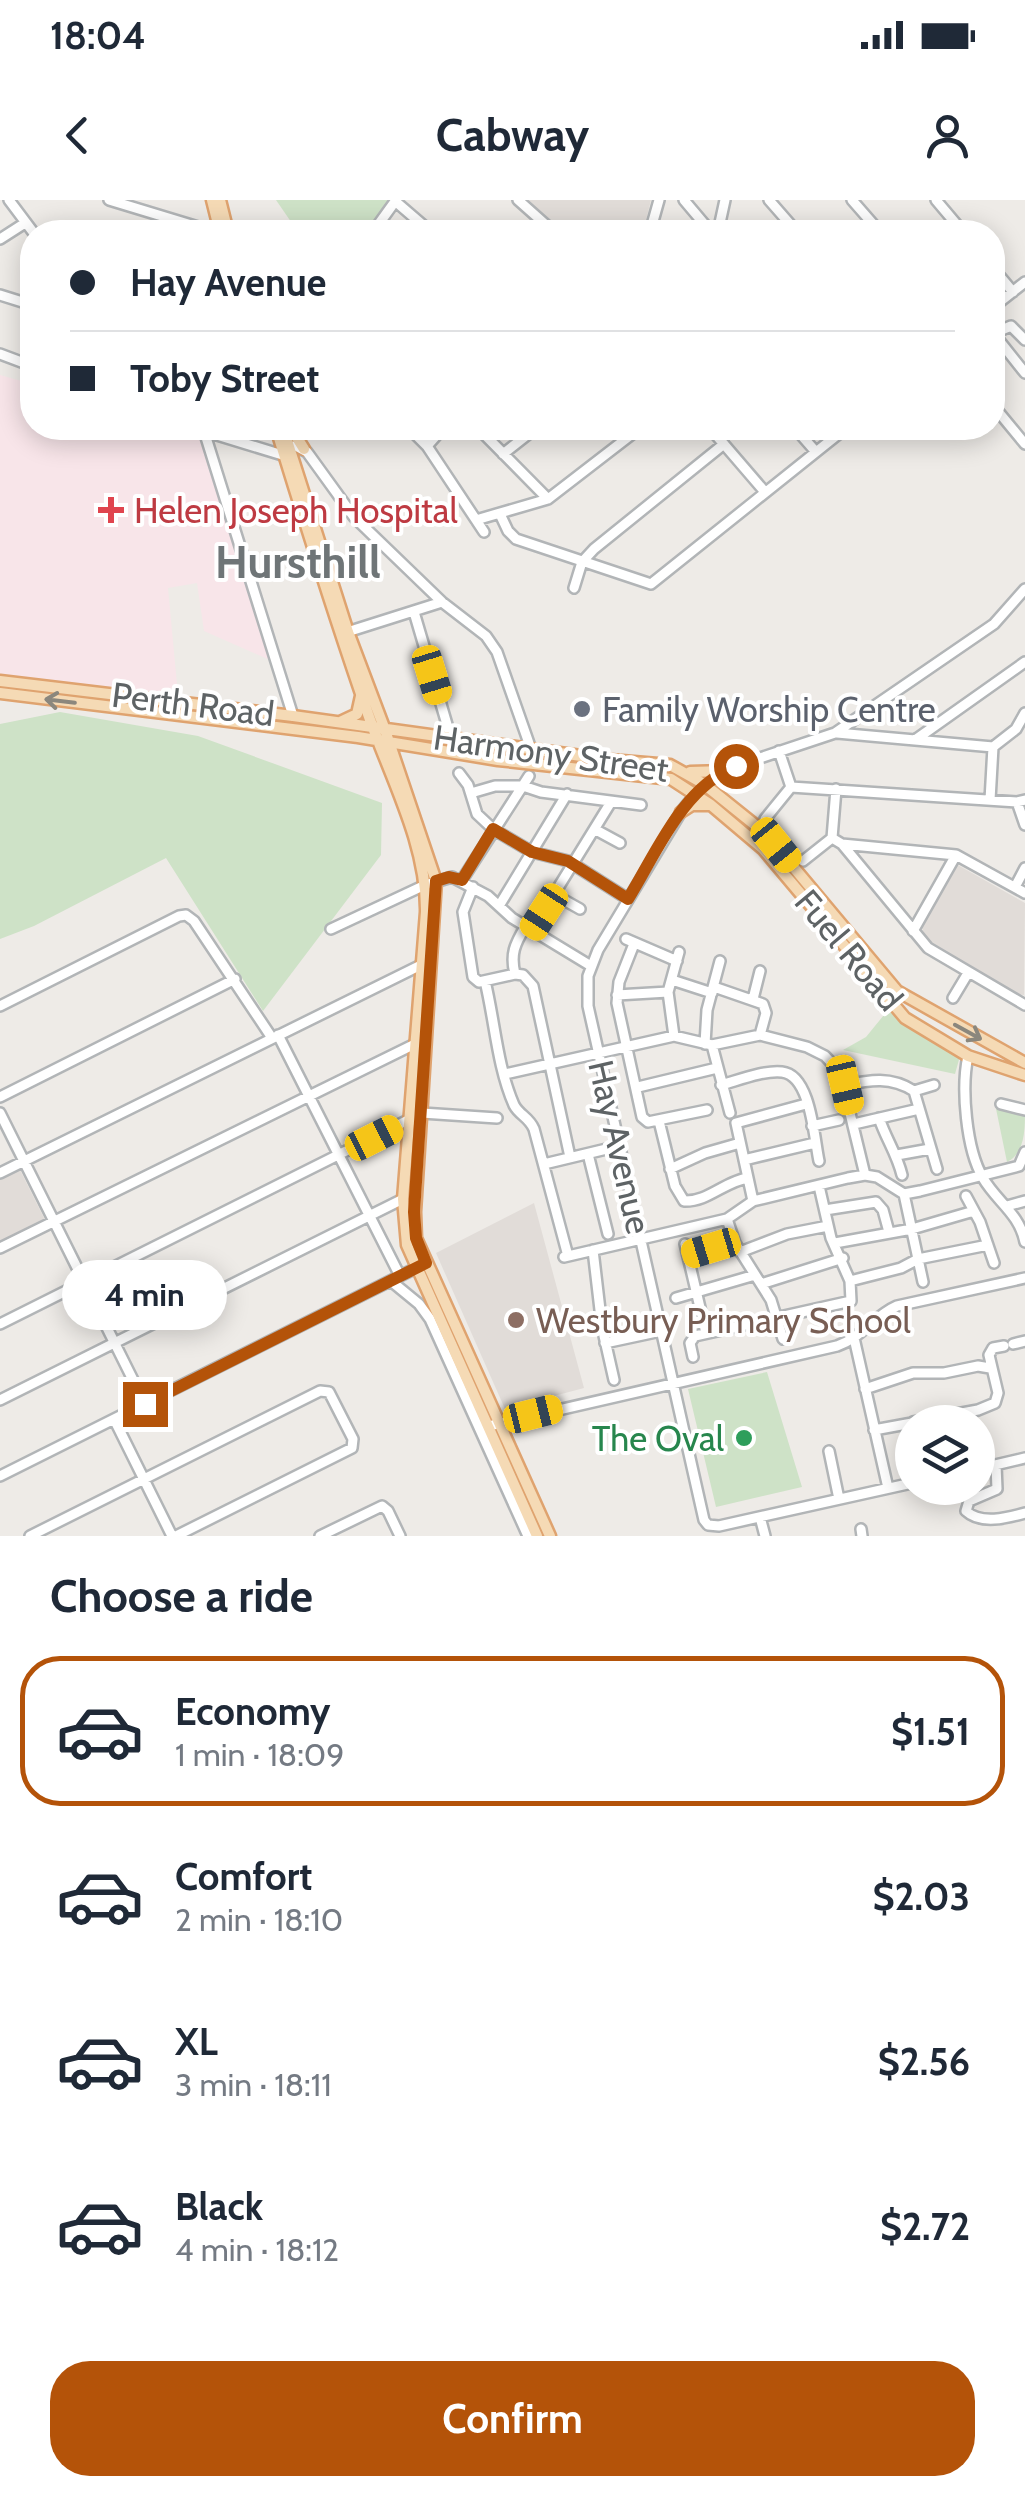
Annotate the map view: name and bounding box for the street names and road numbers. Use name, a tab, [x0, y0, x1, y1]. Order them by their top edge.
street label: Perth Road	[109, 673, 277, 735]
street label: Harmony Street	[431, 715, 671, 791]
street label: Fuel Road	[786, 881, 912, 1019]
street label: Hay Avenue	[579, 1056, 661, 1238]

